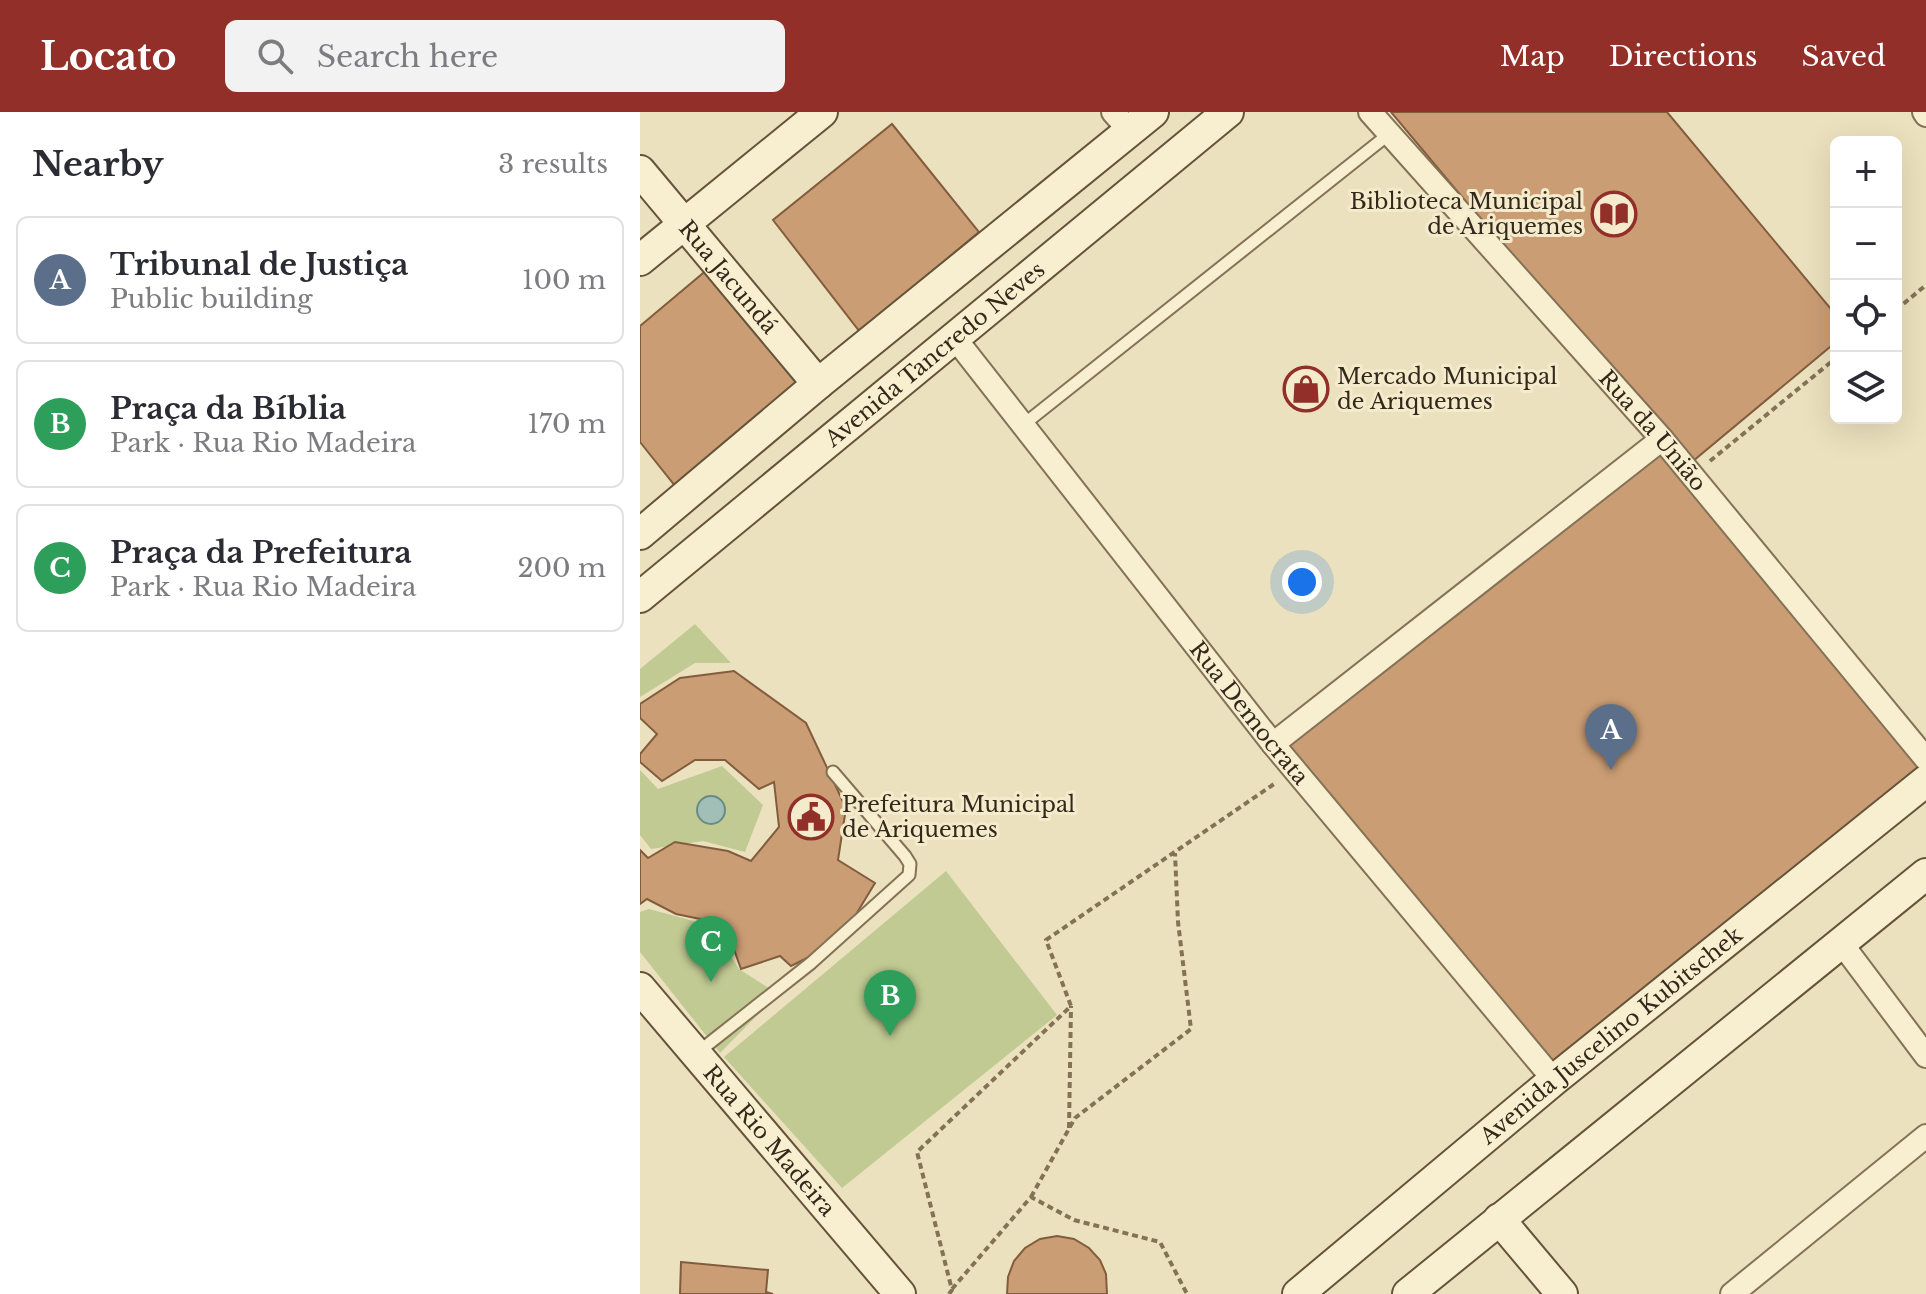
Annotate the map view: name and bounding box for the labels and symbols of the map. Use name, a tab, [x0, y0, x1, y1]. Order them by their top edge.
place label: Biblioteca Municipal de Ariquemes	[1350, 188, 1583, 240]
library icon: Biblioteca Municipal de Ariquemes	[1590, 190, 1638, 238]
street label: Rua Jacundá	[673, 215, 784, 340]
street label: Avenida Tancredo Neves	[819, 256, 1050, 453]
place label: Mercado Municipal de Ariquemes	[1337, 363, 1557, 415]
shop icon: Mercado Municipal de Ariquemes	[1282, 365, 1330, 413]
street label: Rua da União	[1593, 365, 1712, 497]
your location	[1282, 562, 1322, 602]
street label: Rua Democrata	[1184, 636, 1315, 791]
pin: A	[1585, 704, 1637, 770]
place label: Prefeitura Municipal de Ariquemes	[842, 791, 1075, 843]
public building icon: Prefeitura Municipal de Ariquemes	[787, 793, 835, 841]
pin: C	[685, 916, 737, 982]
street label: Avenida Juscelino Kubitschek	[1474, 921, 1748, 1151]
pin: B	[864, 970, 916, 1036]
street label: Rua Rio Madeira	[697, 1060, 841, 1222]

